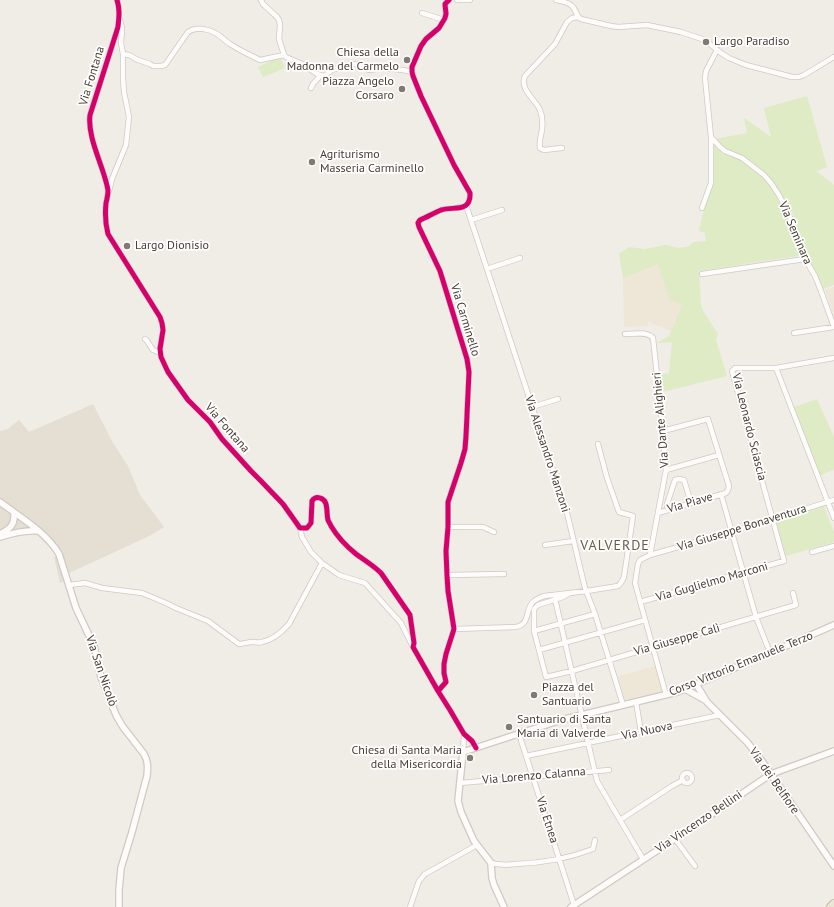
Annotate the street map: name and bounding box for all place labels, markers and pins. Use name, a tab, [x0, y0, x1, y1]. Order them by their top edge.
place label: Largo Paradiso	[714, 35, 790, 49]
marker: Largo Paradiso	[701, 37, 711, 47]
place label: Chiesa della Madonna del Carmelo	[287, 46, 399, 74]
marker: Chiesa della Madonna del Carmelo	[402, 55, 412, 65]
place label: Piazza Angelo Corsaro	[322, 75, 394, 103]
marker: Piazza Angelo Corsaro	[397, 84, 407, 94]
place label: Agriturismo Masseria Carminello	[320, 148, 424, 176]
marker: Agriturismo Masseria Carminello	[307, 157, 317, 167]
place label: Largo Dionisio	[135, 239, 209, 253]
marker: Largo Dionisio	[122, 241, 132, 251]
place label: Piazza del Santuario	[542, 681, 594, 709]
marker: Piazza del Santuario	[529, 690, 539, 700]
place label: Santuario di Santa Maria di Valverde	[517, 713, 611, 741]
marker: Santuario di Santa Maria di Valverde	[504, 722, 514, 732]
place label: Chiesa di Santa Maria della Misericordia	[351, 744, 462, 772]
marker: Chiesa di Santa Maria della Misericordia	[465, 753, 475, 763]

